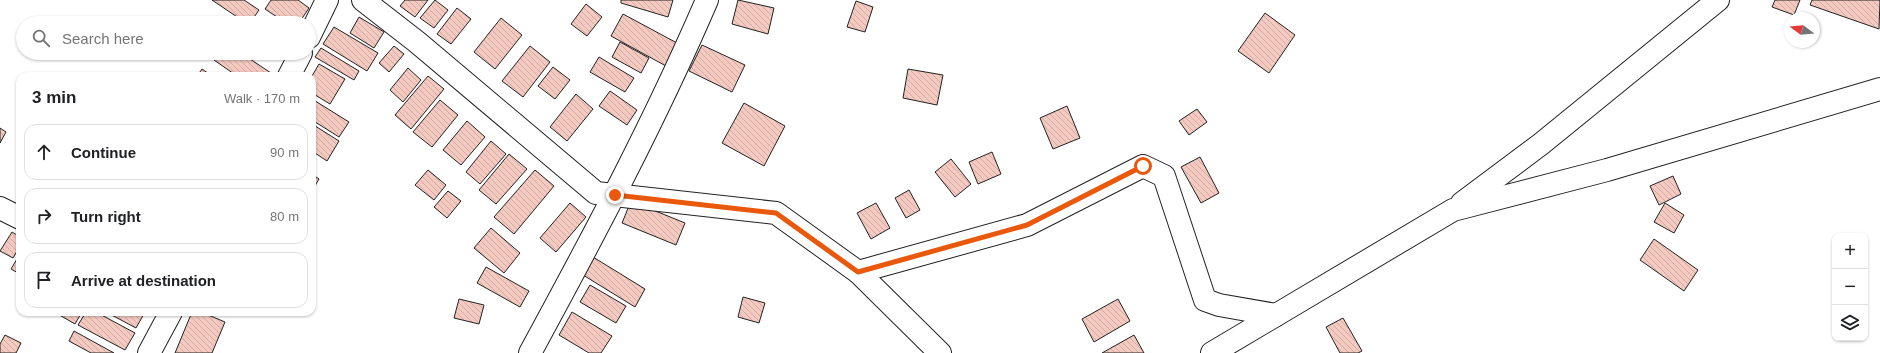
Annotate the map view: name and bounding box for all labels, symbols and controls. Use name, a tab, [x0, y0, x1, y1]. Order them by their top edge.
north arrow	[1784, 12, 1820, 48]
search box	[16, 16, 316, 60]
icon: search	[30, 27, 52, 49]
text: Search here	[62, 30, 144, 47]
text: 3 min	[32, 88, 76, 107]
text: Walk · 170 m	[224, 91, 300, 106]
icon: ahead	[33, 141, 55, 163]
text: Continue	[71, 144, 136, 161]
text: 90 m	[270, 145, 299, 160]
route start	[1134, 157, 1152, 175]
route end	[606, 186, 624, 204]
icon: right	[33, 205, 55, 227]
text: Turn right	[71, 208, 141, 225]
text: 80 m	[270, 209, 299, 224]
map controls	[1832, 233, 1868, 341]
button: +	[1832, 233, 1868, 269]
icon: arrive	[33, 269, 55, 291]
button: −	[1832, 269, 1868, 305]
text: Arrive at destination	[71, 272, 216, 289]
button: layers	[1832, 305, 1868, 341]

